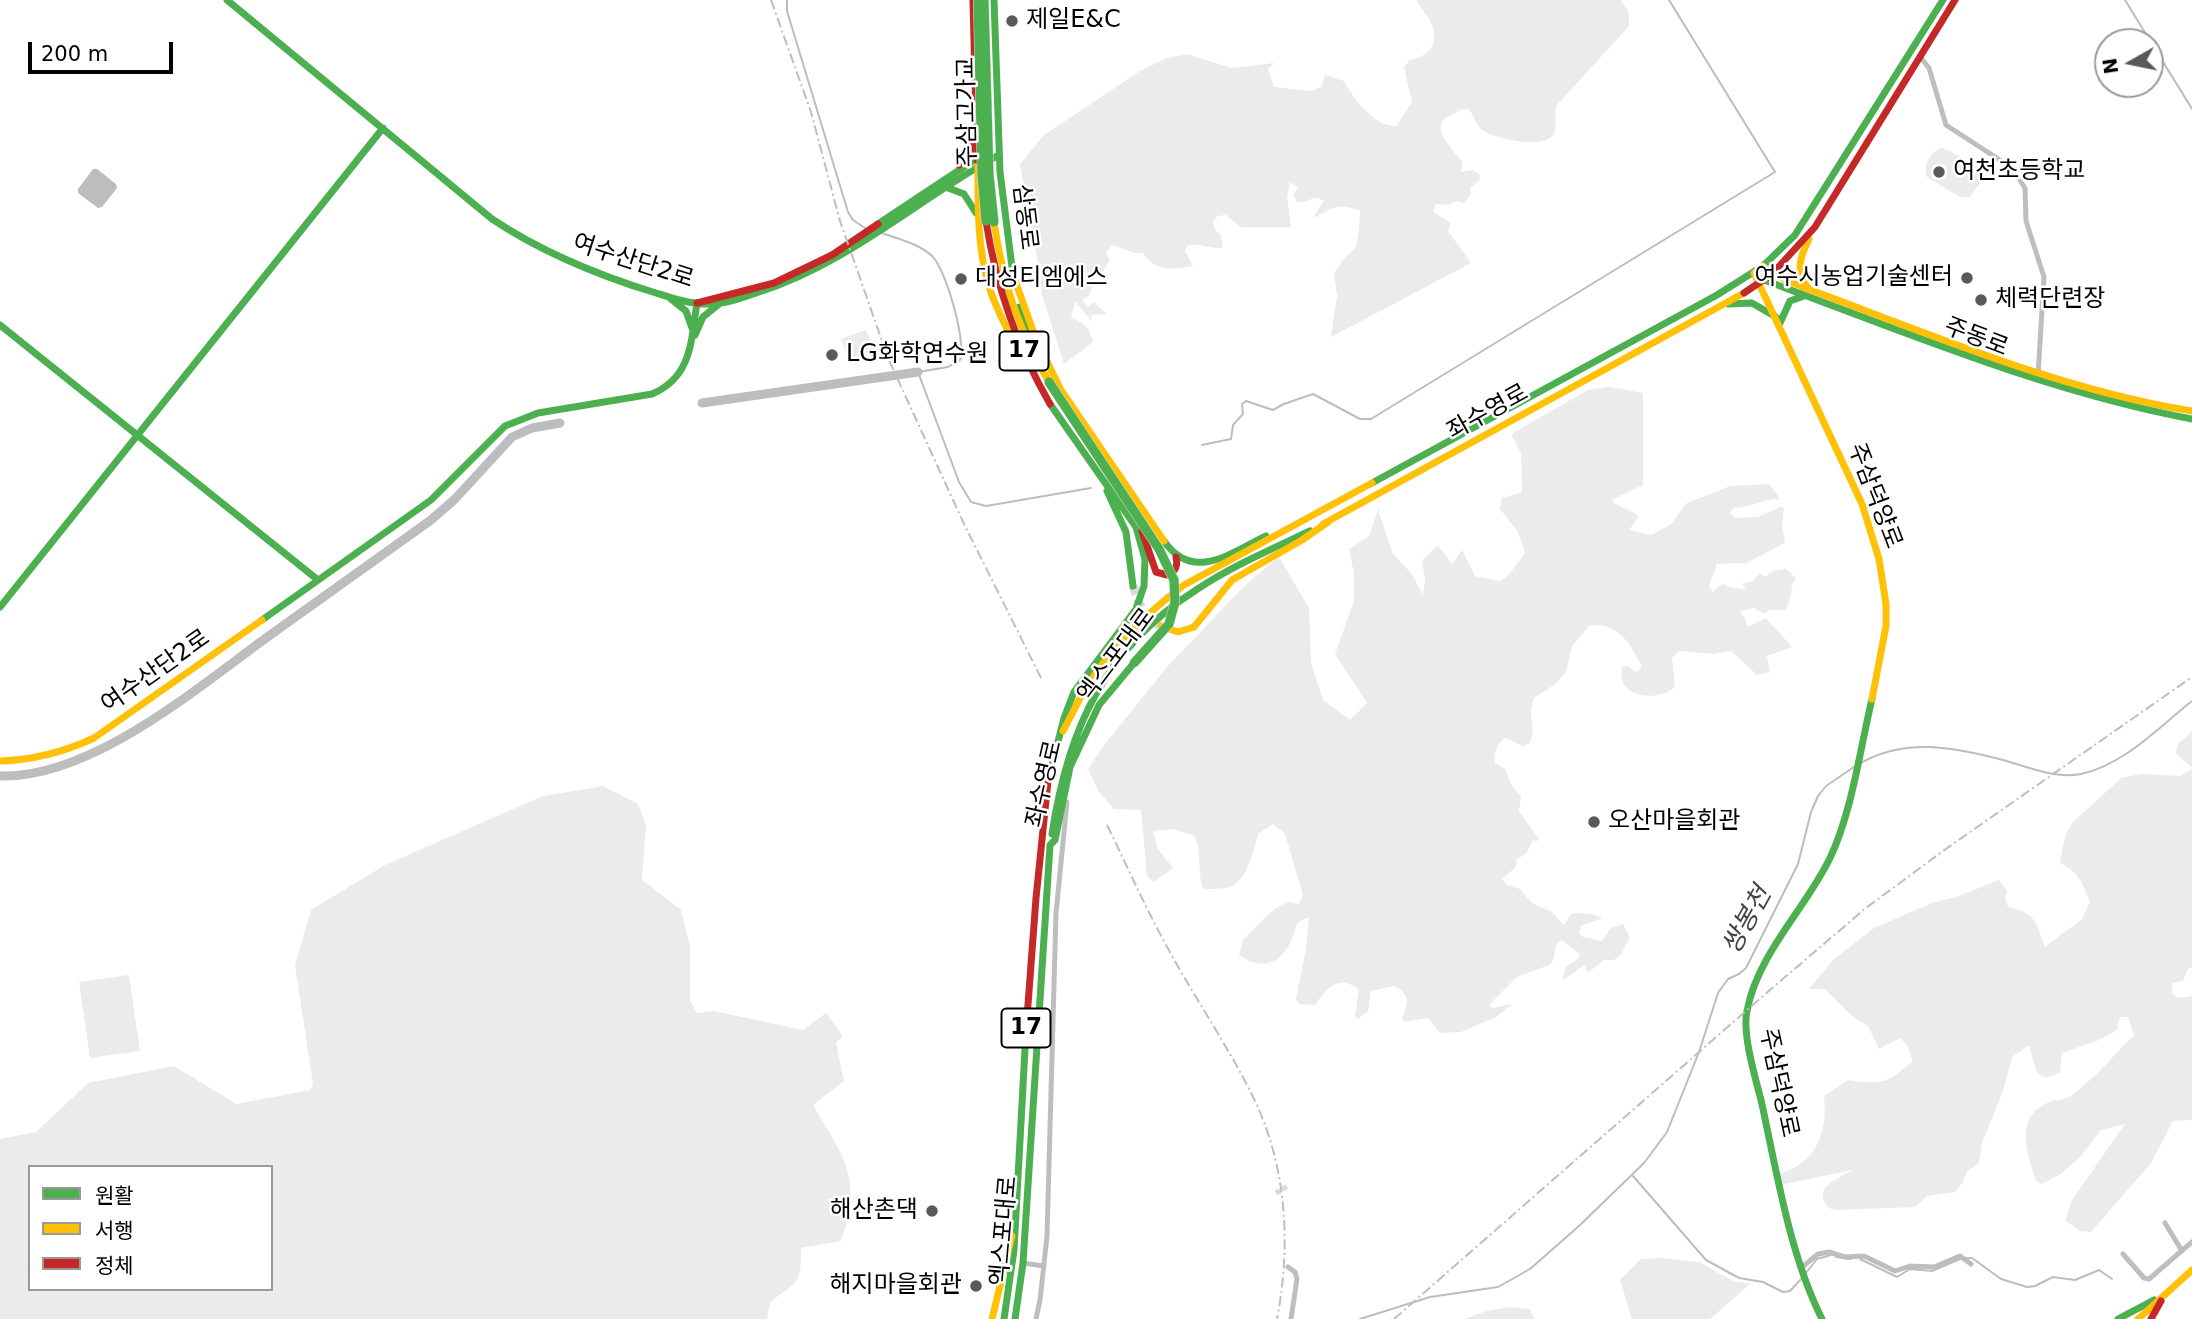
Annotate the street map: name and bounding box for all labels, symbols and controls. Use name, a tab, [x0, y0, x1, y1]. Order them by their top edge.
place label: 제일E&C	[1026, 7, 1121, 35]
marker: 제일E&C	[1004, 13, 1020, 29]
scale bar	[32, 28, 177, 72]
north arrow	[2094, 28, 2164, 98]
text: 200 m	[41, 42, 108, 66]
text: N	[2098, 56, 2122, 76]
street label: 주삼고가교	[953, 57, 983, 167]
place label: 여천초등학교	[1953, 158, 2085, 186]
marker: 여천초등학교	[1931, 164, 1947, 180]
street label: 삼동로	[1006, 182, 1042, 252]
street label: 여수산단2로	[569, 229, 697, 295]
place label: 여수시농업기술센터	[1754, 264, 1953, 292]
place label: 대성티엠에스	[975, 265, 1107, 293]
marker: 여수시농업기술센터	[1959, 270, 1975, 286]
marker: 대성티엠에스	[953, 271, 969, 287]
place label: 체력단련장	[1995, 286, 2105, 314]
marker: 체력단련장	[1973, 292, 1989, 308]
street label: 주동로	[1940, 313, 2012, 363]
road number: 17	[1000, 332, 1048, 370]
place label: LG화학연수원	[846, 341, 988, 369]
marker: LG화학연수원	[824, 347, 840, 363]
street label: 좌수영로	[1442, 379, 1534, 447]
street label: 주삼덕양로	[1841, 439, 1907, 553]
street label: 엑스포대로	[1072, 603, 1162, 709]
street label: 여수산단2로	[96, 624, 216, 720]
street label: 좌수영로	[1021, 738, 1069, 830]
place label: 오산마을회관	[1608, 808, 1740, 836]
marker: 오산마을회관	[1586, 814, 1602, 830]
water label: 쌍봉천	[1717, 882, 1779, 960]
road number: 17	[1002, 1009, 1050, 1048]
street label: 주삼덕양로	[1752, 1026, 1804, 1140]
legend	[28, 1165, 273, 1291]
street label: 엑스포대로	[986, 1175, 1024, 1287]
text: 원활	[95, 1184, 134, 1208]
place label: 해산촌댁	[830, 1197, 918, 1225]
marker: 해산촌댁	[924, 1203, 940, 1219]
text: 서행	[95, 1219, 134, 1243]
text: 정체	[95, 1254, 134, 1278]
place label: 해지마을회관	[830, 1272, 962, 1300]
marker: 해지마을회관	[968, 1278, 984, 1294]

